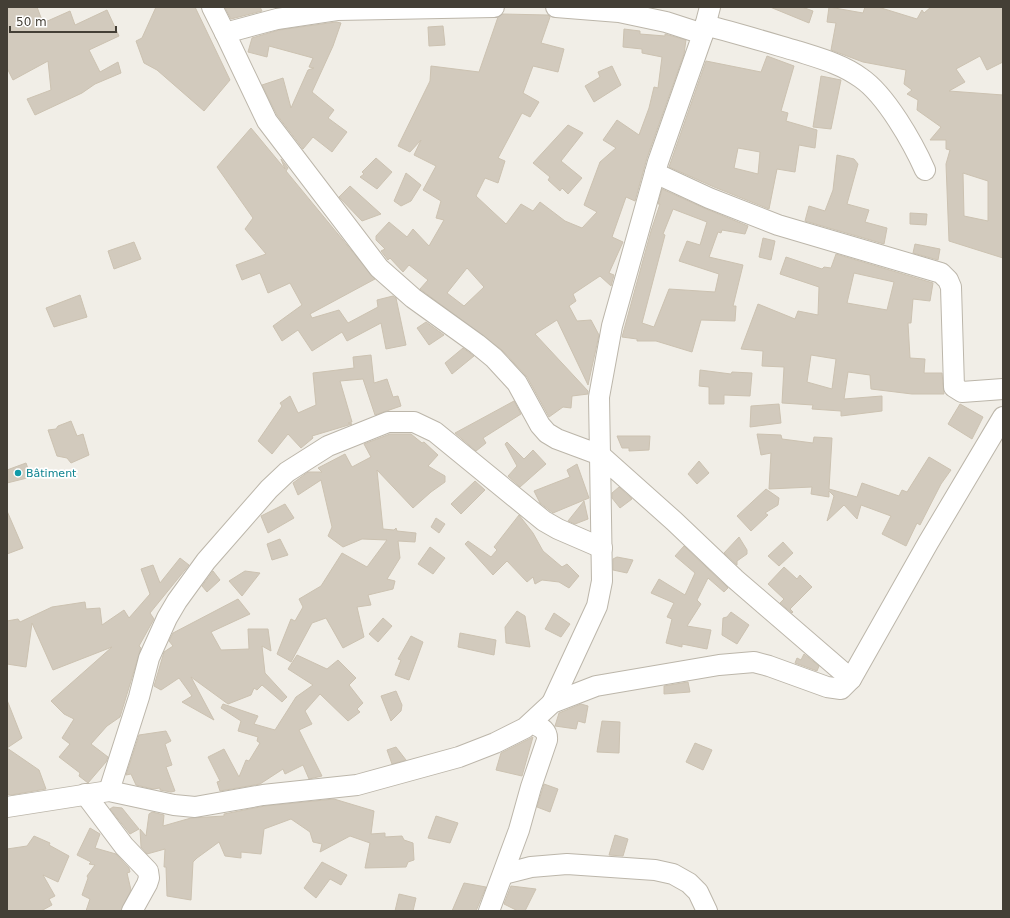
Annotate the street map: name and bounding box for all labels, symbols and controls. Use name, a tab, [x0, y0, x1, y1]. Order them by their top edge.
scale bar	[10, 8, 116, 34]
text: 50 m	[16, 15, 47, 29]
place label: Bâtiment	[26, 467, 77, 480]
marker: Bâtiment	[13, 468, 23, 478]

